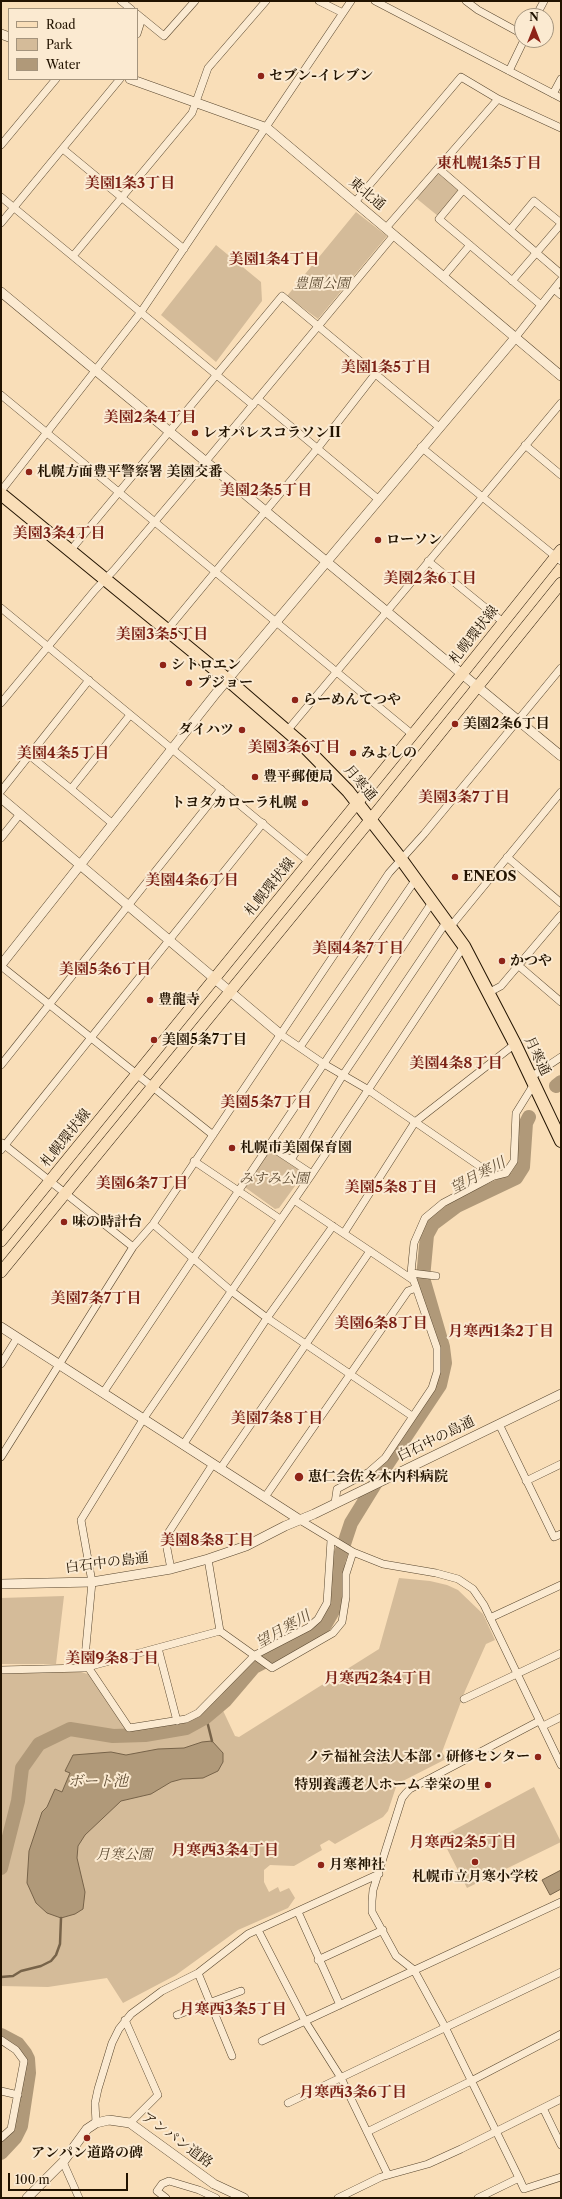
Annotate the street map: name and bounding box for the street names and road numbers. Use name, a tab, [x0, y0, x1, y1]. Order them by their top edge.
street label: 東北通	[346, 174, 388, 214]
street label: 札幌環状線	[446, 602, 502, 668]
street label: 月寒通	[340, 762, 380, 804]
street label: 札幌環状線	[241, 855, 299, 919]
street label: 月寒通	[520, 1033, 554, 1079]
street label: 札幌環状線	[37, 1106, 95, 1170]
street label: 白石中の島通	[395, 1413, 477, 1465]
street label: 白石中の島通	[64, 1550, 150, 1576]
street label: アンパン道路	[138, 2109, 216, 2171]

